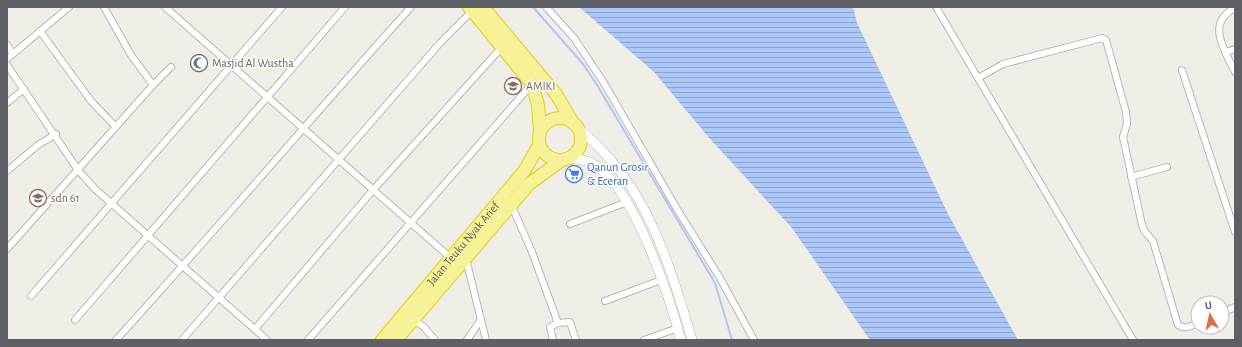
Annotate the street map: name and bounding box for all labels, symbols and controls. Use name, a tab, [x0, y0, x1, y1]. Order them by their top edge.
mosque icon: Masjid Al Wustha	[189, 53, 209, 73]
place label: Masjid Al Wustha	[212, 57, 294, 70]
school or university icon: AMIKI	[503, 76, 523, 96]
place label: AMIKI	[526, 80, 555, 92]
place label: Qanun Grosir & Eceran	[587, 161, 649, 187]
supermarket icon: Qanun Grosir & Eceran	[564, 164, 584, 184]
school or university icon: sdn 61	[28, 188, 48, 208]
place label: sdn 61	[51, 192, 80, 204]
street label: Jalan Teuku Nyak Arief	[425, 199, 502, 287]
north arrow	[1190, 295, 1230, 335]
text: U	[1204, 300, 1213, 312]

